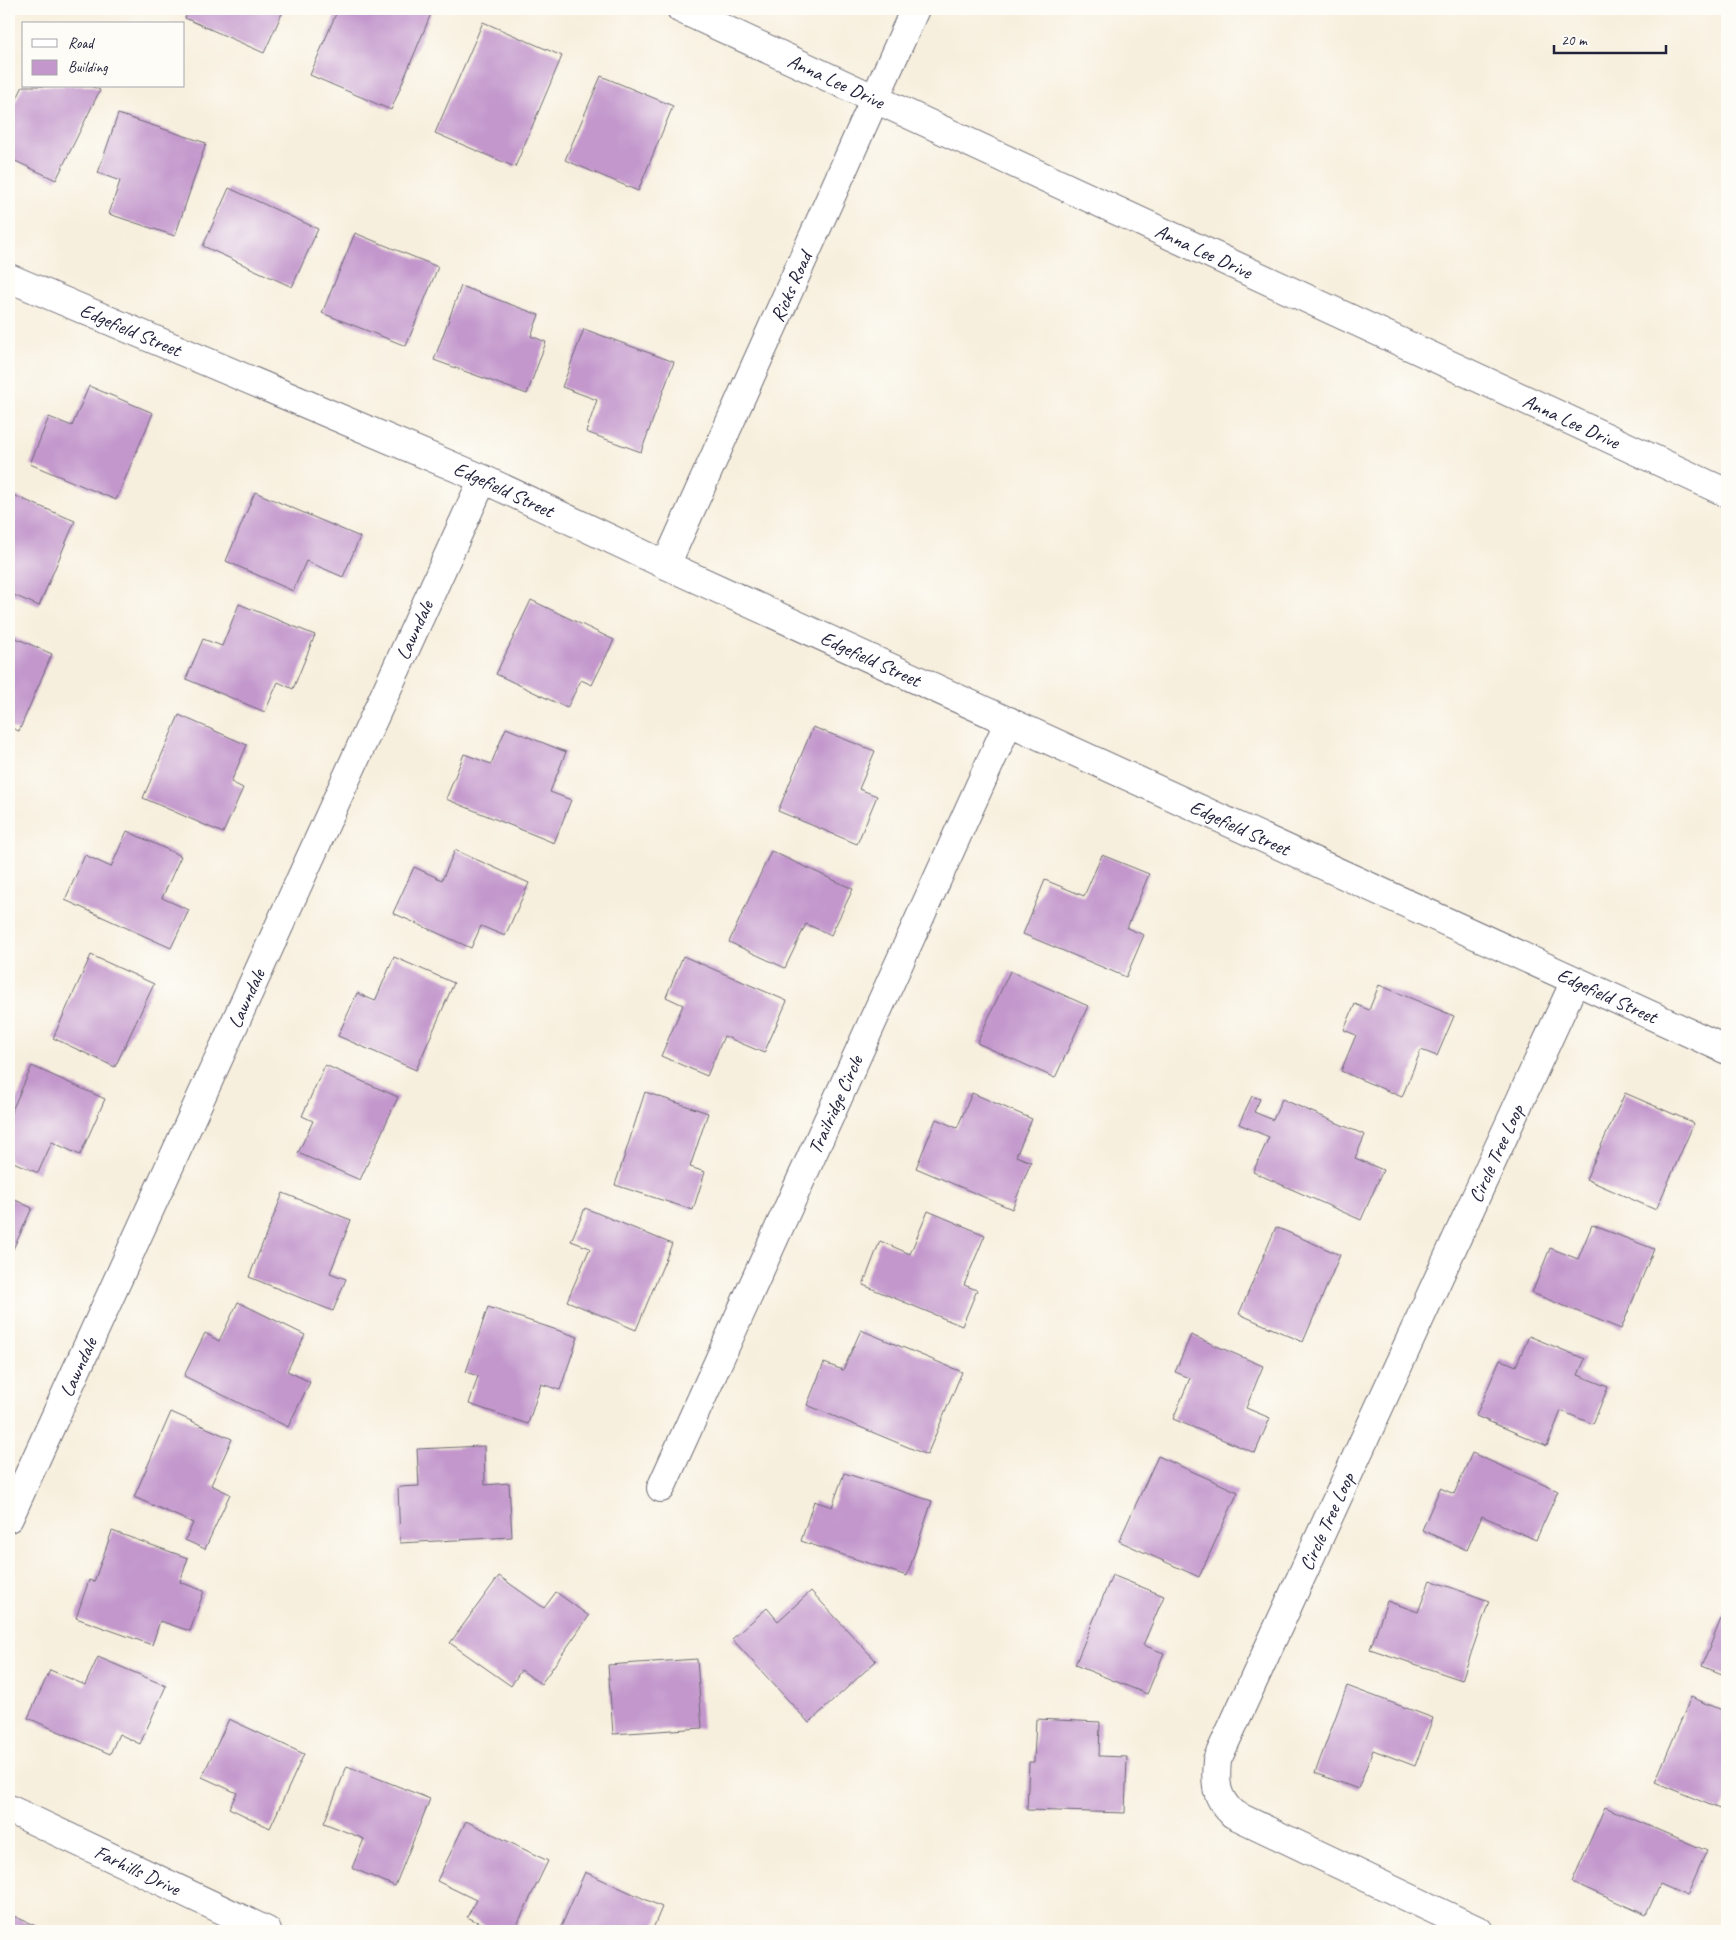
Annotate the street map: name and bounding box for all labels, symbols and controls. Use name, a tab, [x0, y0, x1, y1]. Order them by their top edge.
legend	[22, 22, 185, 88]
scale bar	[1554, 22, 1666, 54]
text: 20 m	[1561, 31, 1588, 50]
text: Road	[68, 34, 95, 53]
street label: Anna Lee Drive	[784, 48, 890, 115]
text: Building	[68, 58, 108, 77]
street label: Anna Lee Drive	[1152, 218, 1257, 285]
street label: Ricks Road	[764, 245, 818, 325]
street label: Edgefield Street	[76, 297, 187, 363]
street label: Anna Lee Drive	[1519, 388, 1625, 455]
street label: Edgefield Street	[450, 456, 560, 524]
street label: Lawndale	[390, 595, 439, 664]
street label: Edgefield Street	[817, 625, 927, 693]
street label: Edgefield Street	[1186, 794, 1296, 862]
street label: Edgefield Street	[1553, 962, 1663, 1030]
street label: Lawndale	[222, 964, 271, 1032]
street label: Trailridge Circle	[802, 1050, 869, 1158]
street label: Circle Tree Loop	[1462, 1099, 1530, 1206]
street label: Lawndale	[54, 1332, 103, 1400]
street label: Circle Tree Loop	[1293, 1467, 1361, 1574]
street label: Farhills Drive	[91, 1839, 185, 1901]

